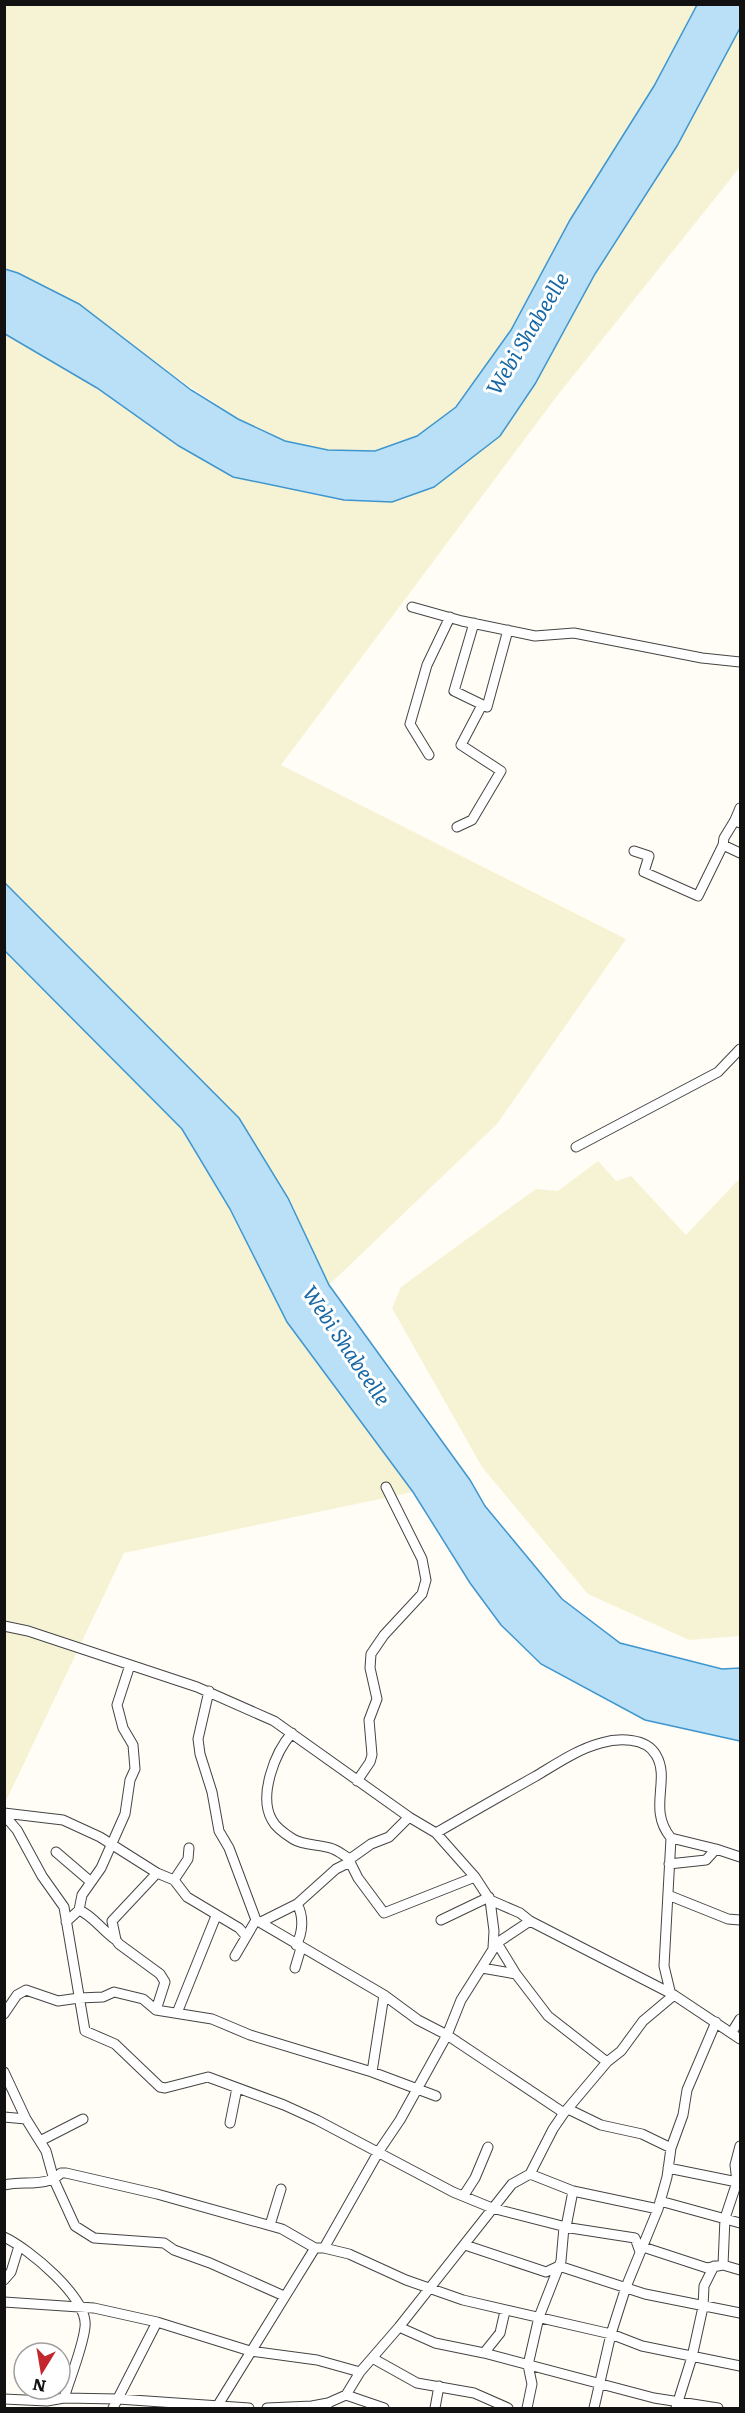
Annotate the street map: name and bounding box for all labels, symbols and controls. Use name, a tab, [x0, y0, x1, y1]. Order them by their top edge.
water label: Webi Shabeelle	[477, 265, 575, 400]
water label: Webi Shabeelle	[296, 1278, 400, 1411]
north arrow	[12, 2341, 72, 2401]
text: N	[30, 2374, 48, 2400]

